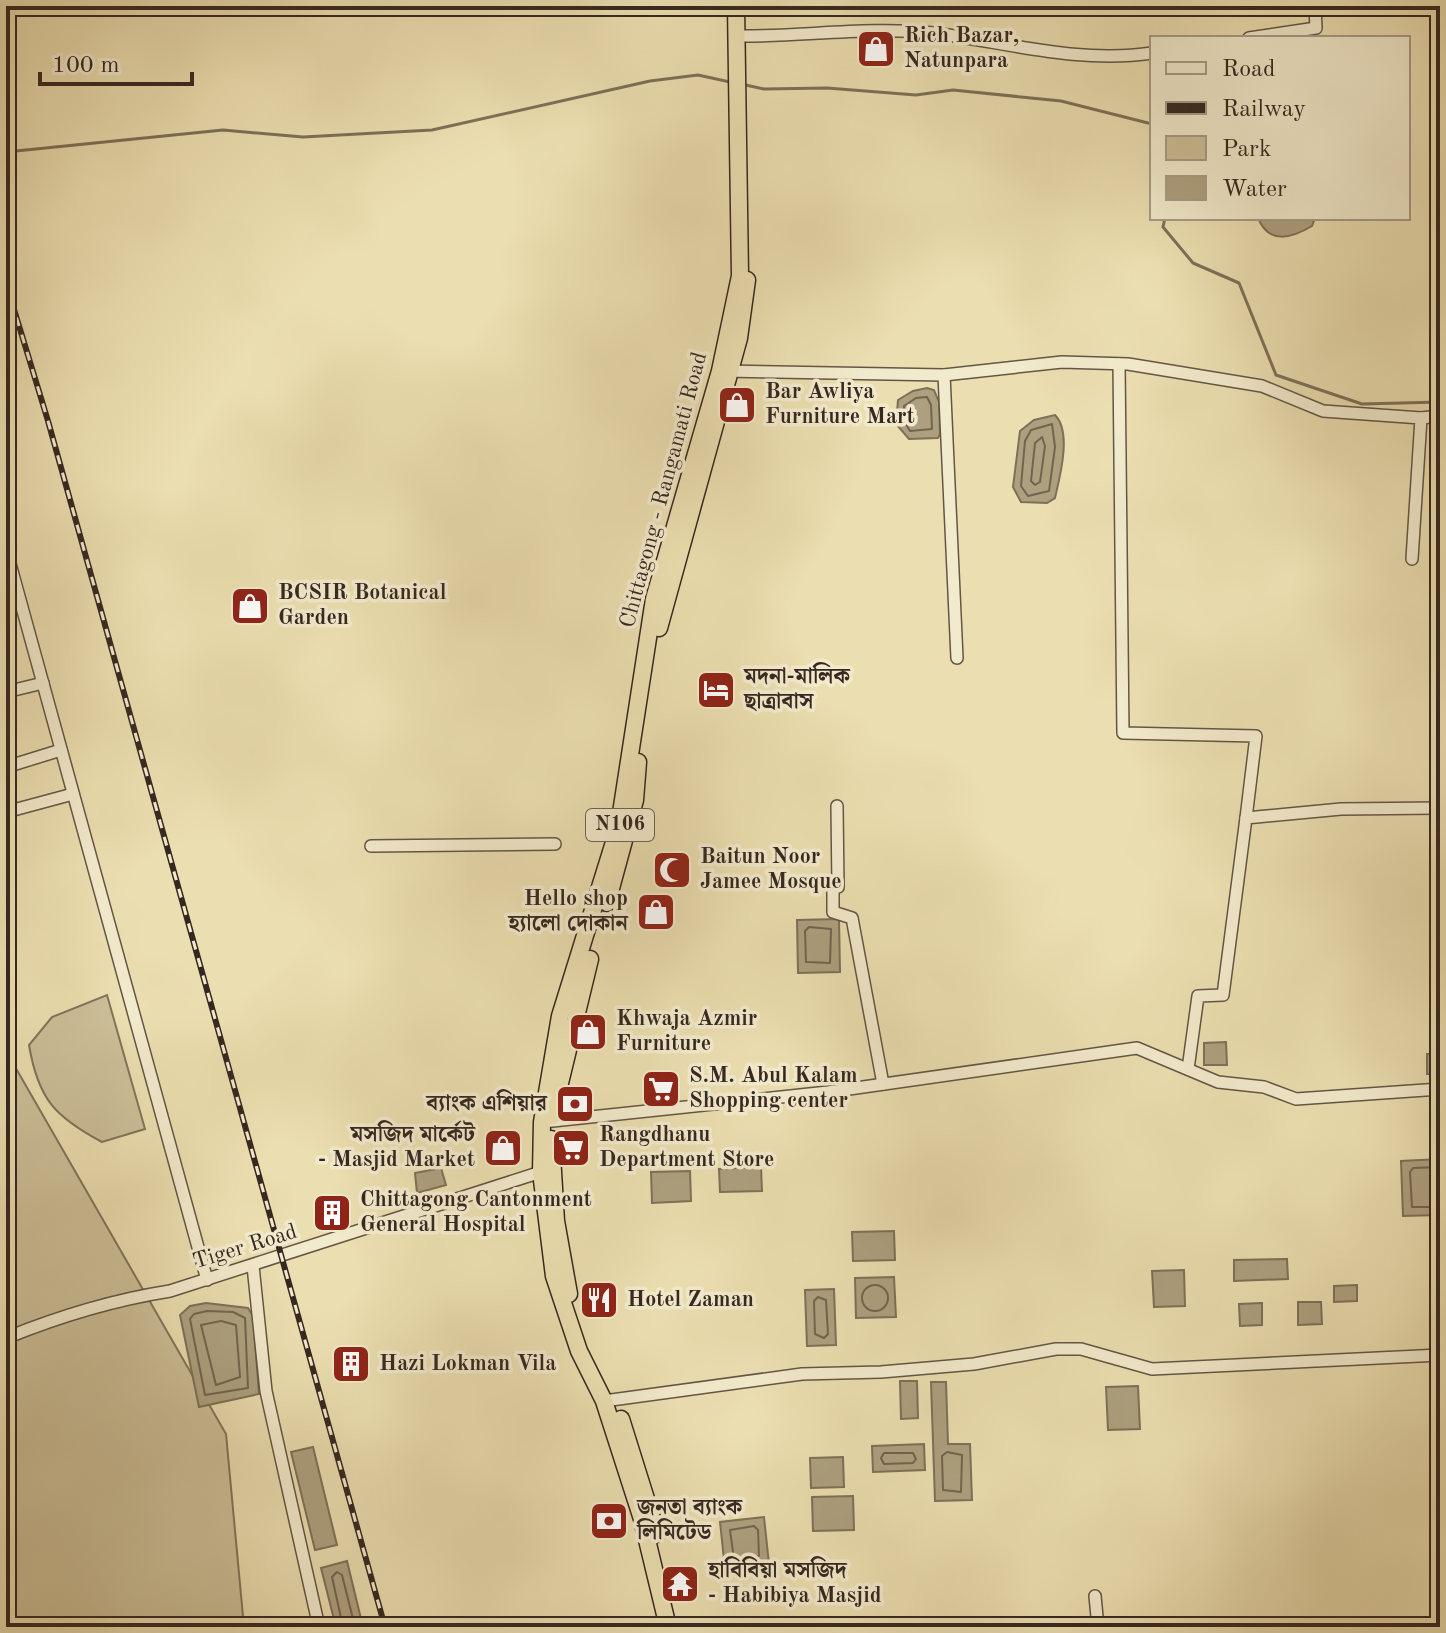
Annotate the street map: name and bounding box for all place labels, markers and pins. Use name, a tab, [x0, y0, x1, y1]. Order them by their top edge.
place label: Rich Bazar, Natunpara	[904, 25, 1019, 72]
shop icon: Rich Bazar, Natunpara	[855, 28, 897, 70]
place label: Bar Awliya Furniture Mart	[765, 381, 915, 428]
shop icon: Bar Awliya Furniture Mart	[716, 384, 758, 426]
place label: BCSIR Botanical Garden	[278, 582, 447, 629]
shop icon: BCSIR Botanical Garden	[229, 585, 271, 627]
place label: মদনা-মালিক ছাত্রাবাস	[743, 662, 851, 713]
hotel icon: মদনা-মালিক ছাত্রাবাস	[695, 669, 737, 711]
place label: Baitun Noor Jamee Mosque	[700, 846, 842, 893]
mosque icon: Baitun Noor Jamee Mosque	[651, 849, 693, 891]
place label: Hello shop হ্যালো দোকান	[507, 888, 630, 935]
shop icon: Hello shop হ্যালো দোকান	[635, 891, 677, 933]
place label: Khwaja Azmir Furniture	[616, 1008, 757, 1055]
shop icon: Khwaja Azmir Furniture	[567, 1011, 609, 1053]
place label: S.M. Abul Kalam Shopping center	[689, 1065, 858, 1112]
supermarket icon: S.M. Abul Kalam Shopping center	[640, 1068, 682, 1110]
bank icon: ব্যাংক এশিয়ার	[554, 1083, 596, 1125]
place label: ব্যাংক এশিয়ার	[425, 1089, 548, 1115]
place label: মসজিদ মার্কেট - Masjid Market	[318, 1120, 476, 1171]
place label: Rangdhanu Department Store	[599, 1124, 774, 1171]
shop icon: মসজিদ মার্কেট - Masjid Market	[482, 1127, 524, 1169]
supermarket icon: Rangdhanu Department Store	[550, 1127, 592, 1169]
place label: Chittagong Cantonment General Hospital	[360, 1189, 592, 1236]
building icon: Chittagong Cantonment General Hospital	[311, 1192, 353, 1234]
restaurant icon: Hotel Zaman	[578, 1279, 620, 1321]
place label: Hotel Zaman	[627, 1289, 754, 1311]
building icon: Hazi Lokman Vila	[330, 1343, 372, 1385]
place label: Hazi Lokman Vila	[379, 1353, 556, 1375]
place label: জনতা ব্যাংক লিমিটেড	[636, 1497, 744, 1544]
bank icon: জনতা ব্যাংক লিমিটেড	[588, 1500, 630, 1542]
place label: হাবিবিয়া মসজিদ - Habibiya Masjid	[707, 1556, 882, 1607]
temple icon: হাবিবিয়া মসজিদ - Habibiya Masjid	[659, 1563, 701, 1605]

